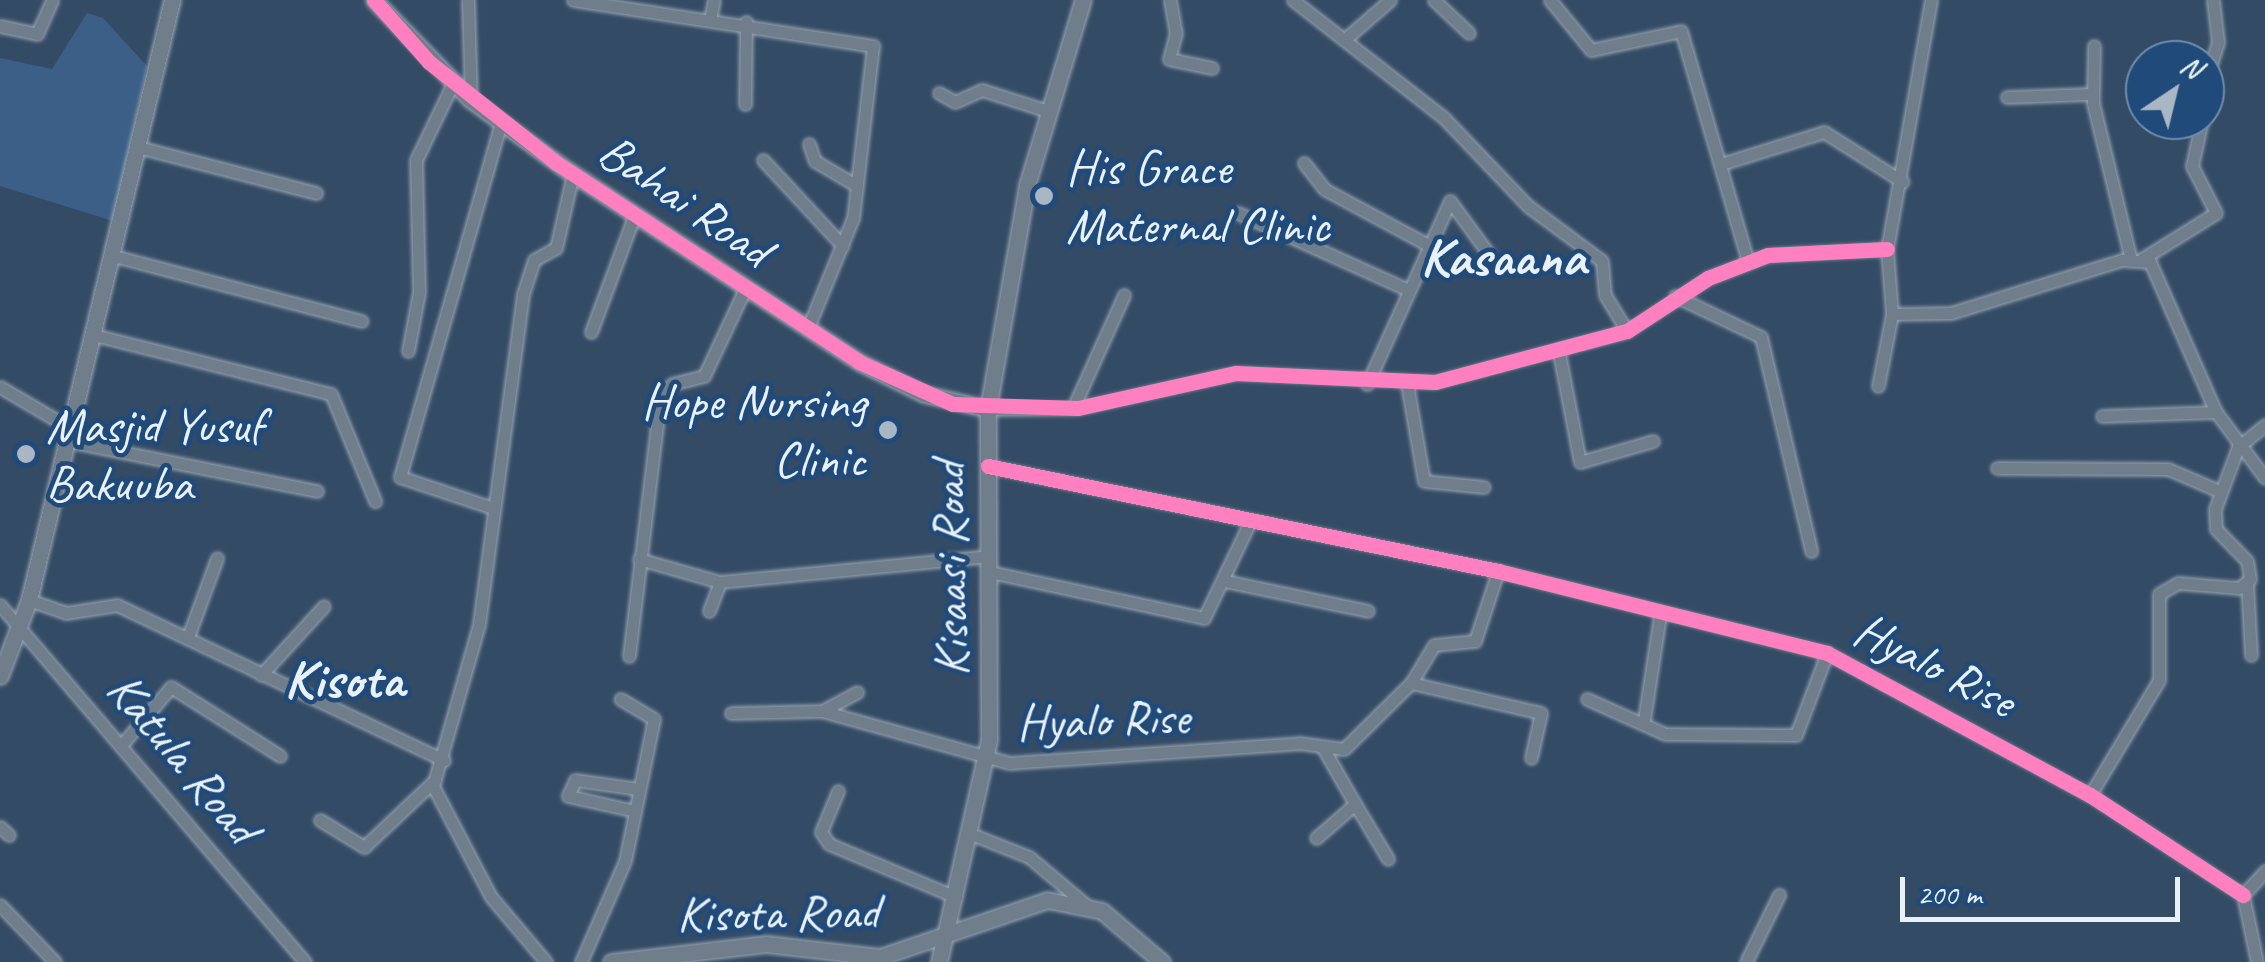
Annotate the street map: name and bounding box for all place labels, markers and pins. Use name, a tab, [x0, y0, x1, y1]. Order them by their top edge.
place label: His Grace Maternal Clinic	[1066, 137, 1330, 254]
marker: His Grace Maternal Clinic	[1031, 183, 1057, 209]
place label: Hope Nursing Clinic	[640, 371, 866, 488]
place label: Masjid Yusuf Bakuuba	[46, 395, 263, 512]
marker: Hope Nursing Clinic	[875, 417, 901, 443]
marker: Masjid Yusuf Bakuuba	[15, 443, 37, 465]

